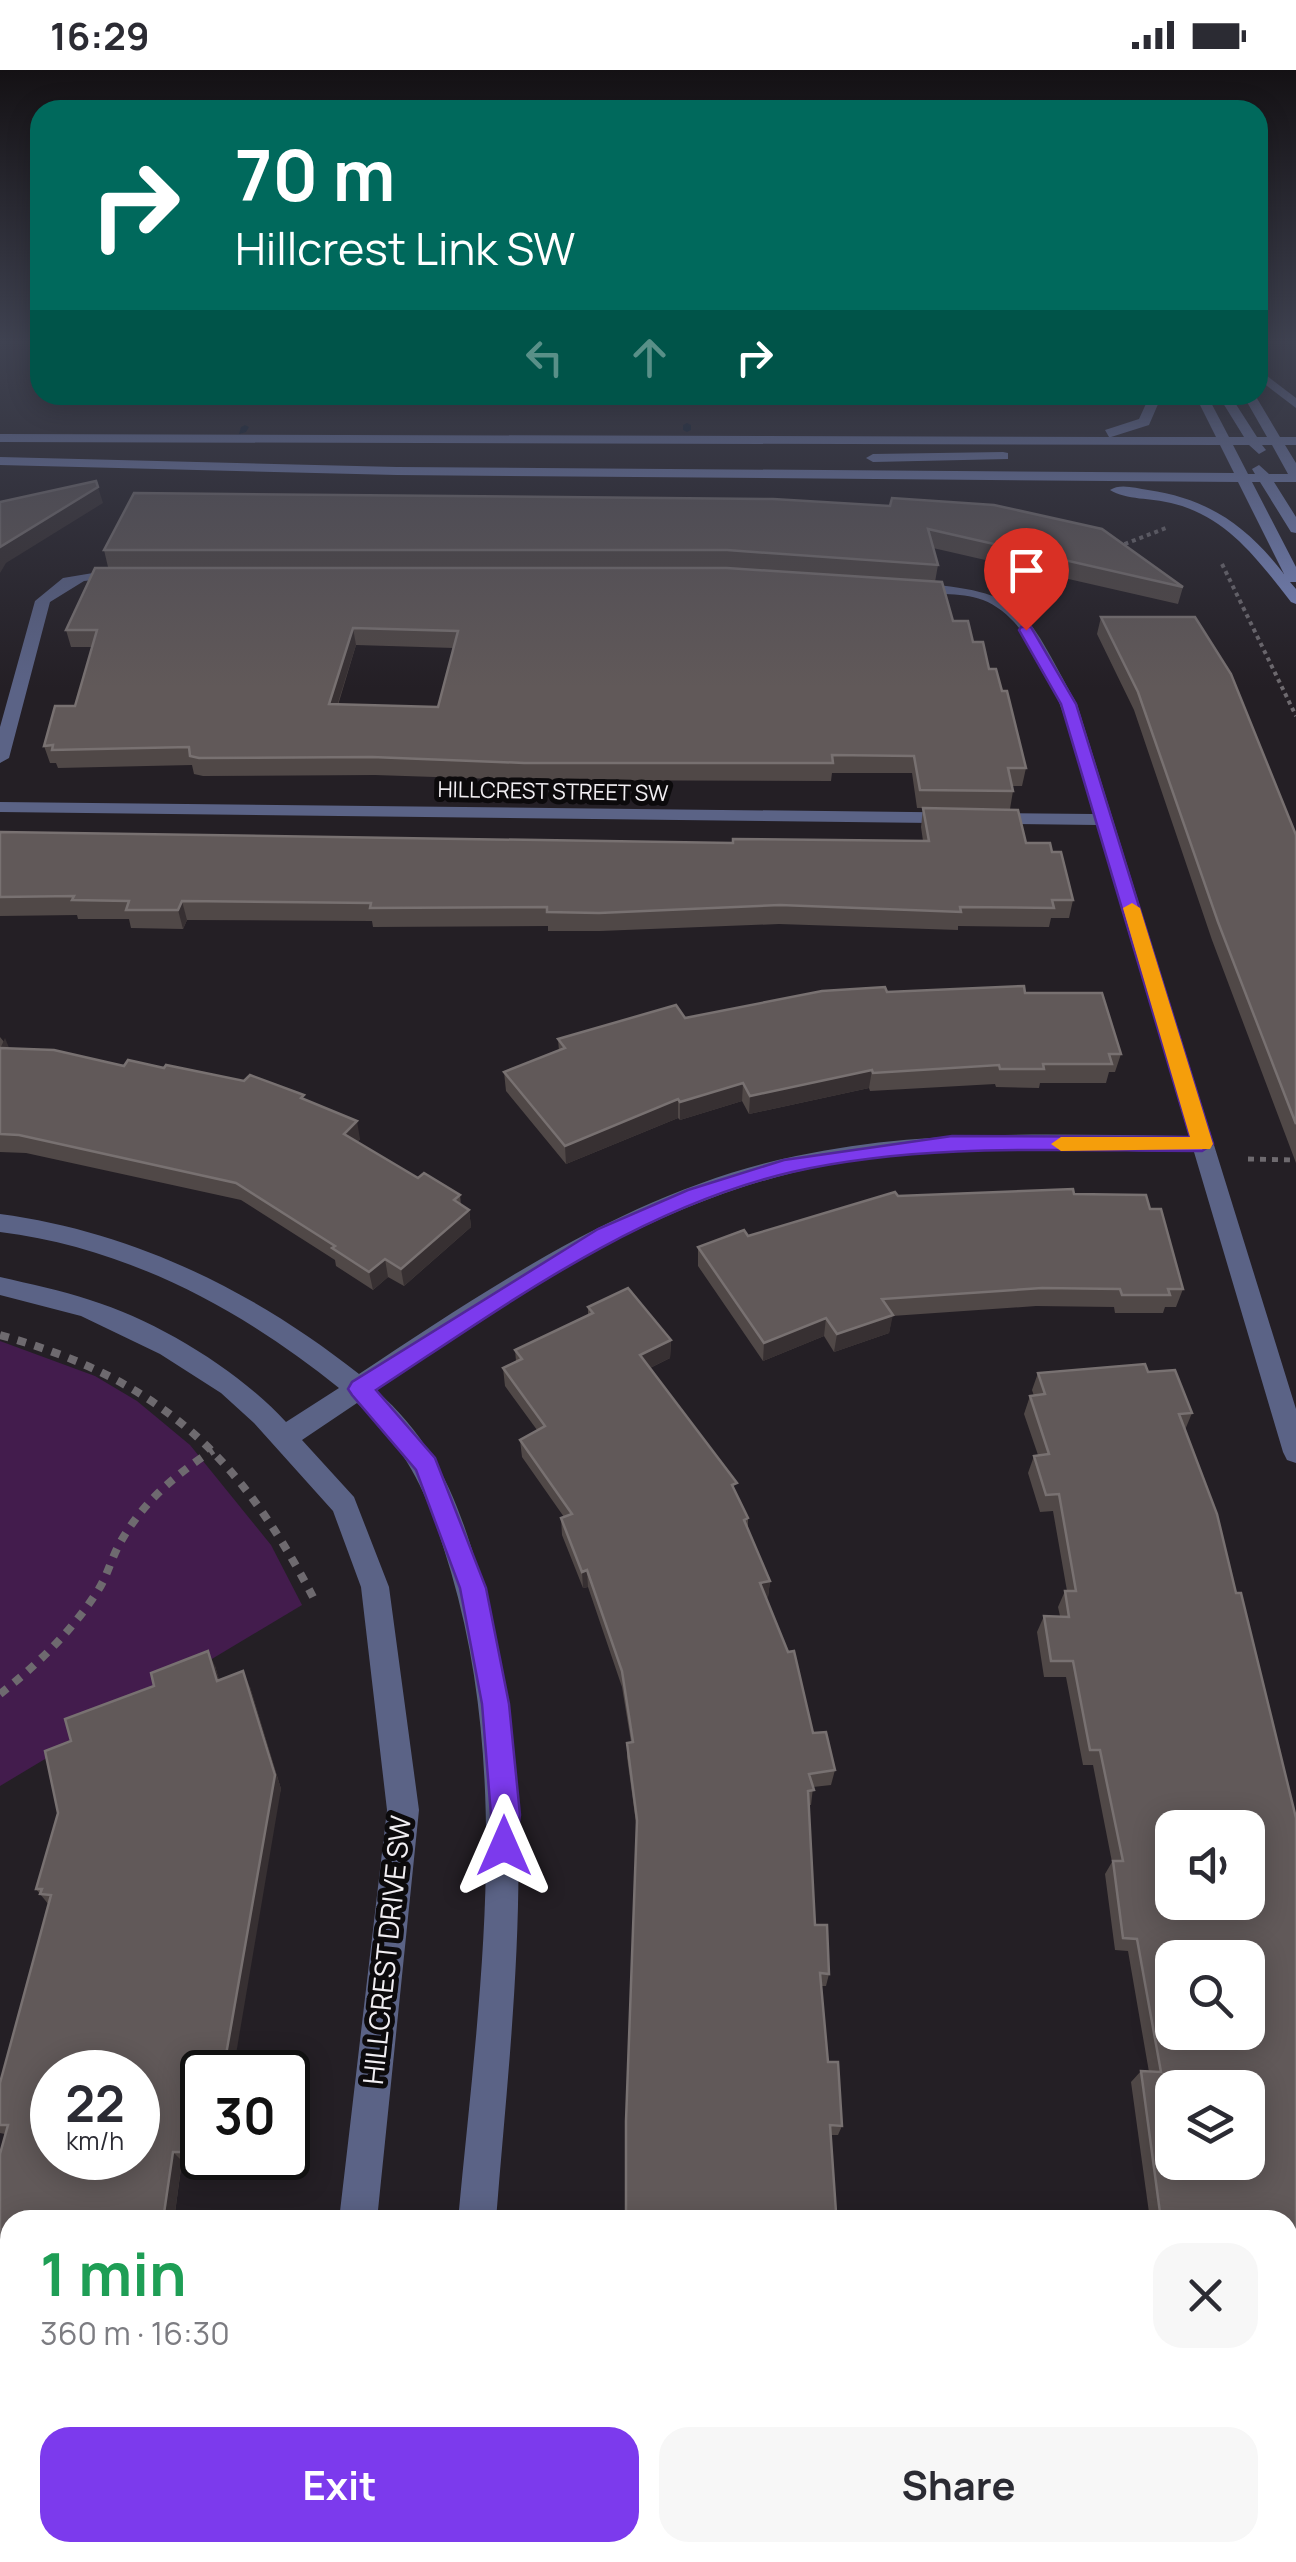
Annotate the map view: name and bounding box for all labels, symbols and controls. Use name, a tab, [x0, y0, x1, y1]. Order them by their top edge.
text: 16:29	[50, 9, 150, 61]
text: 70 m	[235, 126, 395, 222]
icon: right	[70, 140, 200, 270]
text: Hillcrest Link SW	[235, 217, 575, 279]
icon: left	[517, 330, 572, 385]
icon: ahead	[622, 330, 677, 385]
icon: right	[727, 330, 782, 385]
pin	[984, 528, 1069, 631]
icon: arrive	[999, 543, 1054, 598]
street label: HILLCREST STREET SW	[437, 774, 669, 808]
position arrow	[452, 1794, 556, 1898]
map controls	[1155, 1810, 1265, 2180]
button: sound	[1155, 1810, 1265, 1920]
street label: HILLCREST DRIVE SW	[353, 1814, 419, 2086]
button: search	[1155, 1940, 1265, 2050]
speed limit sign: 30	[180, 2050, 310, 2180]
text: 22	[65, 2069, 125, 2137]
button: layers	[1155, 2070, 1265, 2180]
text: km/h	[66, 2123, 124, 2158]
text: 1 min	[40, 2232, 187, 2314]
button: close	[1153, 2243, 1258, 2348]
text: 360 m · 16:30	[40, 2311, 230, 2355]
button: Exit	[40, 2427, 639, 2542]
button: Share	[659, 2427, 1258, 2542]

